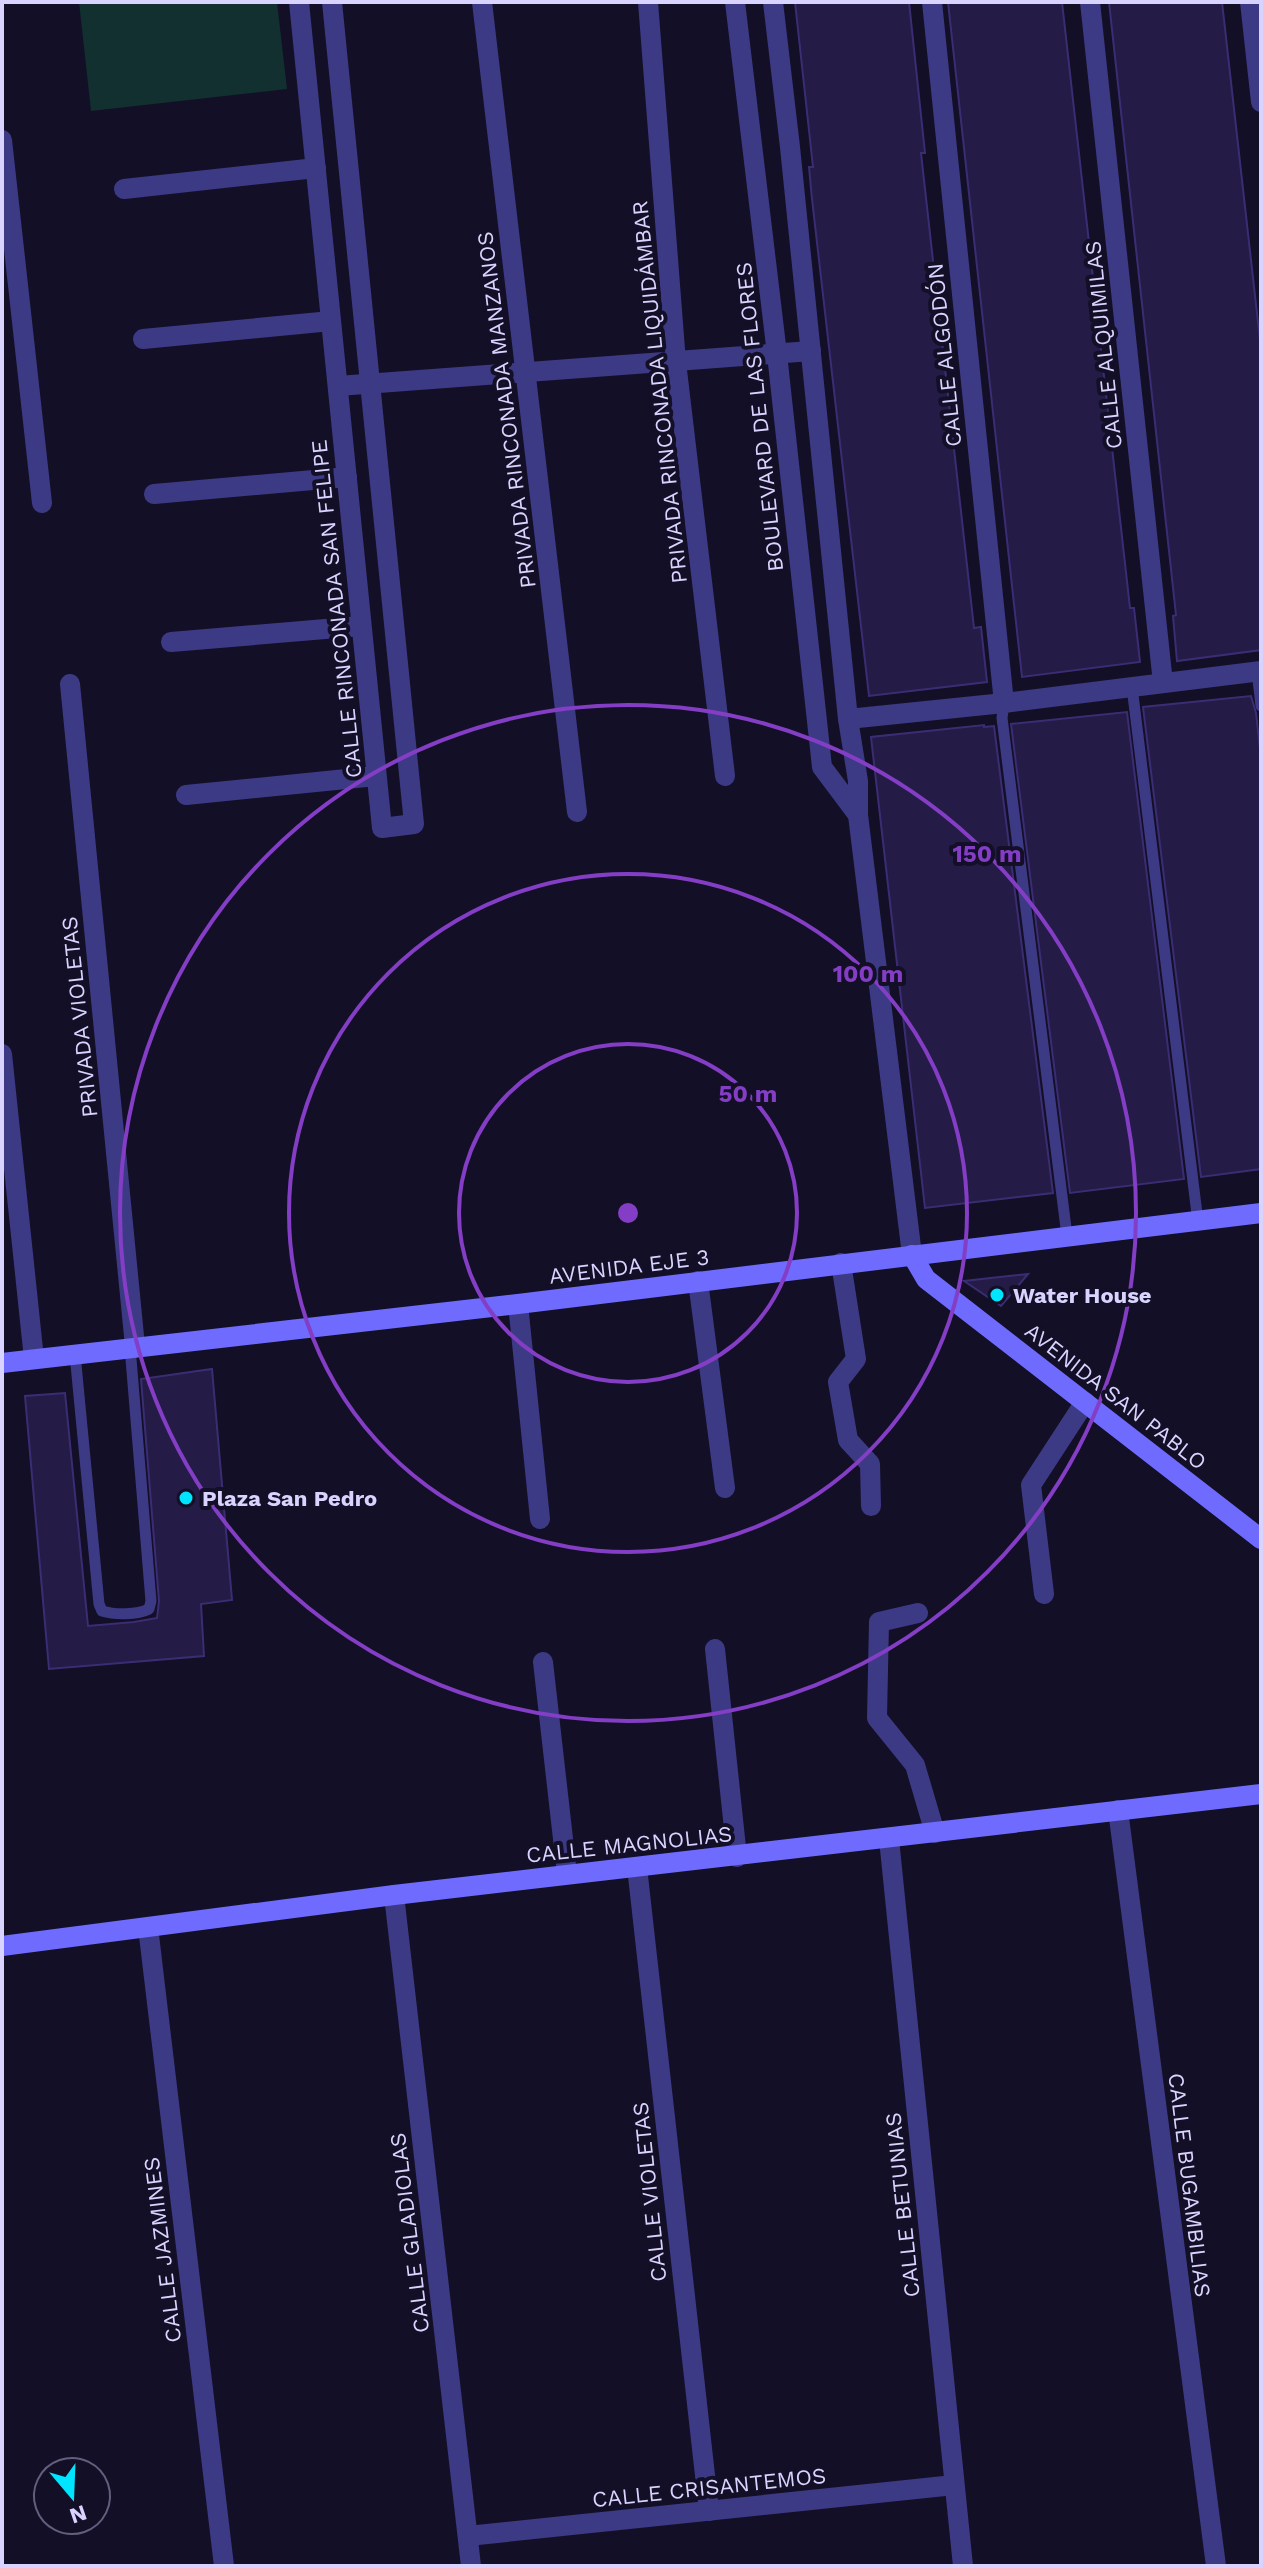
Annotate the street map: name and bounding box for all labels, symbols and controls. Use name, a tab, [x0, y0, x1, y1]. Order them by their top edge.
street label: PRIVADA RINCONADA LIQUIDÁMBAR	[627, 199, 692, 585]
street label: PRIVADA RINCONADA MANZANOS	[472, 230, 541, 590]
street label: CALLE ALQUIMILAS	[1080, 240, 1127, 450]
street label: BOULEVARD DE LAS FLORES	[731, 261, 788, 573]
street label: CALLE ALGODÓN	[922, 262, 967, 448]
street label: CALLE RINCONADA SAN FELIPE	[306, 438, 367, 779]
text: 150 m	[952, 840, 1022, 868]
street label: PRIVADA VIOLETAS	[57, 915, 102, 1119]
text: 100 m	[833, 960, 903, 988]
text: 50 m	[719, 1080, 777, 1108]
centre of rings	[614, 1199, 642, 1227]
street label: AVENIDA EJE 3	[547, 1244, 711, 1289]
place label: Water House	[1013, 1283, 1152, 1308]
marker: Water House	[988, 1286, 1006, 1304]
street label: AVENIDA SAN PABLO	[1020, 1318, 1211, 1475]
place label: Plaza San Pedro	[202, 1486, 377, 1511]
marker: Plaza San Pedro	[177, 1489, 195, 1507]
street label: CALLE MAGNOLIAS	[525, 1821, 733, 1868]
street label: CALLE BUGAMBILIAS	[1163, 2072, 1216, 2299]
street label: CALLE VIOLETAS	[628, 2101, 671, 2283]
street label: CALLE BETUNIAS	[880, 2111, 925, 2299]
street label: CALLE GLADIOLAS	[385, 2131, 434, 2334]
street label: CALLE JAZMINES	[139, 2156, 186, 2344]
north arrow	[32, 2456, 112, 2536]
street label: CALLE CRISANTEMOS	[591, 2463, 827, 2512]
text: N	[67, 2500, 90, 2529]

